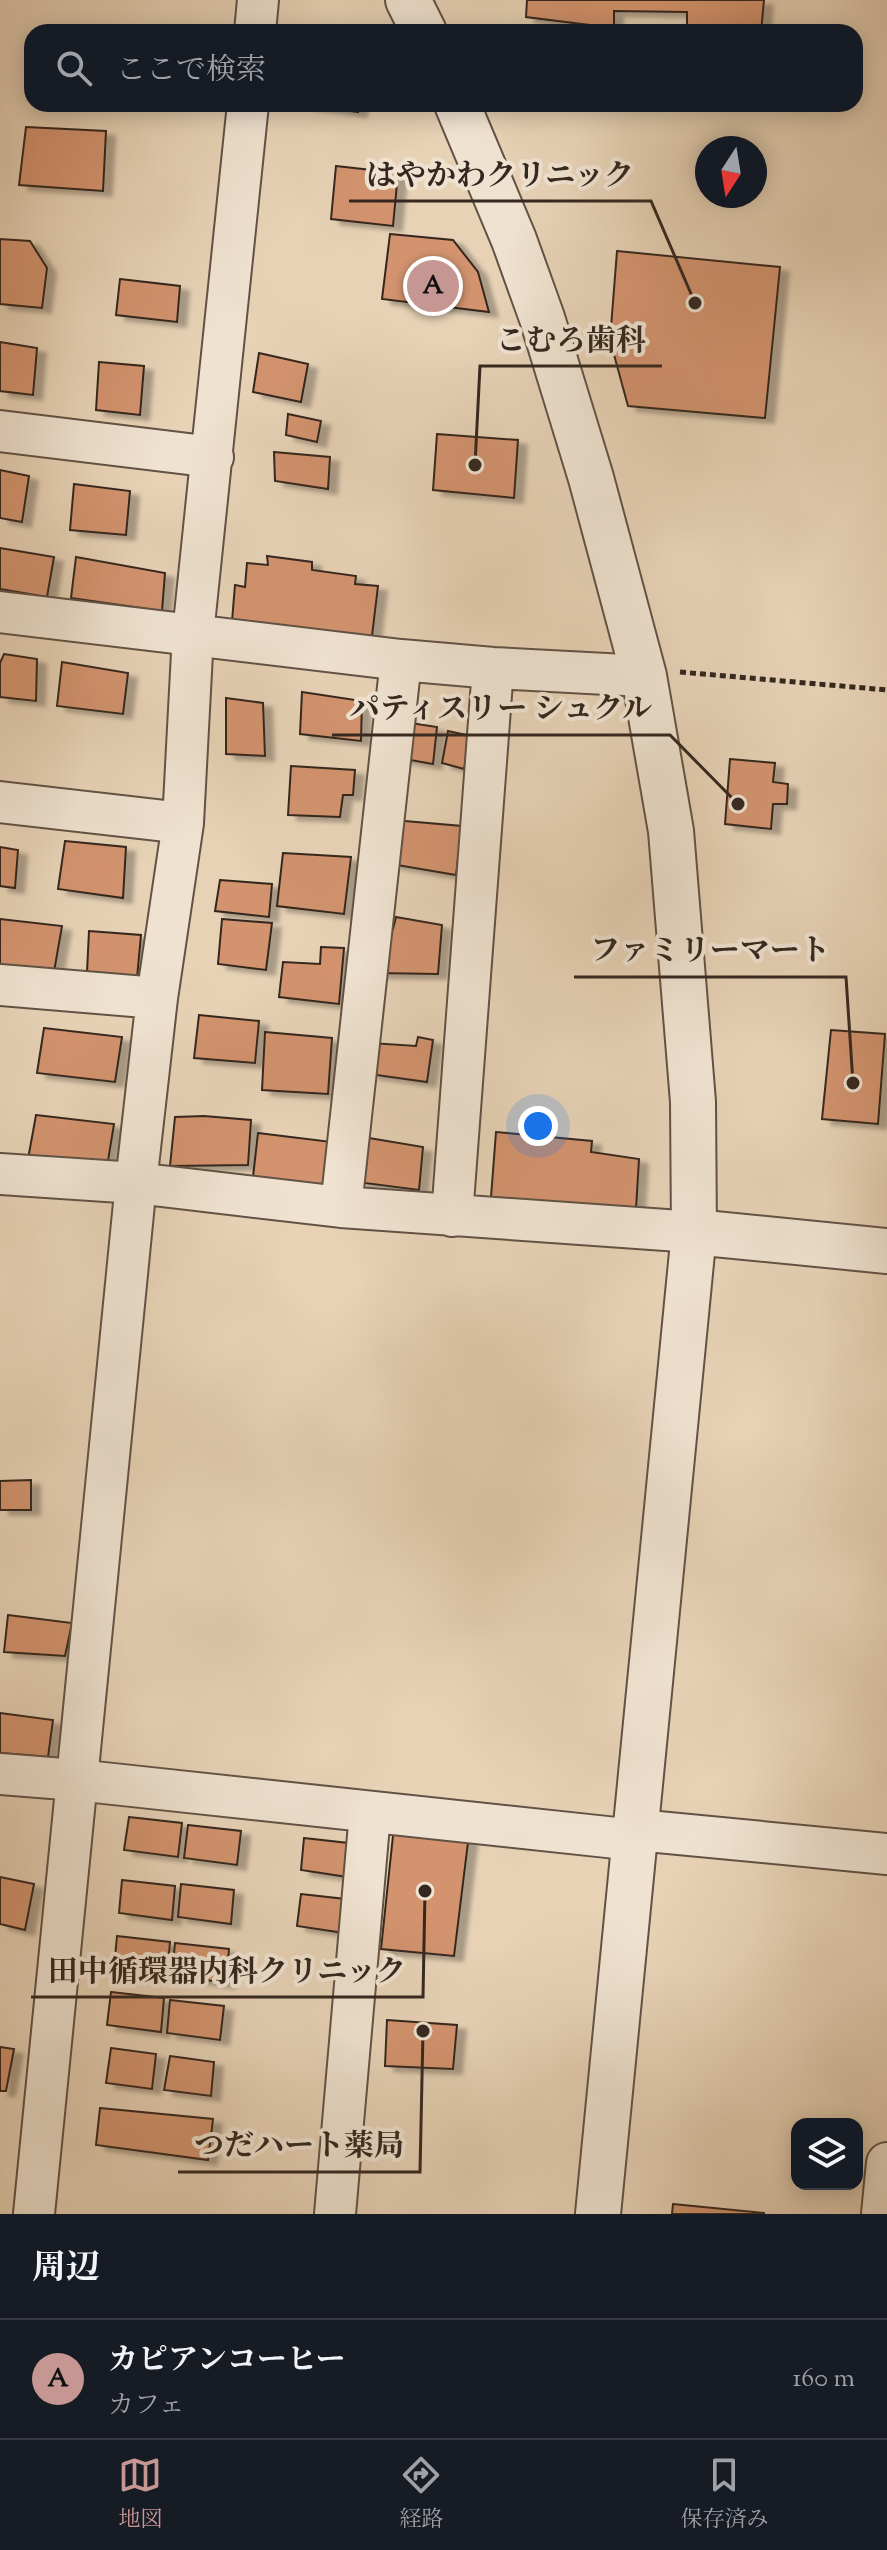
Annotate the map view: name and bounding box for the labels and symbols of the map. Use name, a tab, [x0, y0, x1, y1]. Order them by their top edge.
north arrow	[695, 136, 767, 208]
callout: はやかわクリニック	[349, 147, 651, 201]
text: はやかわクリニック	[366, 156, 634, 199]
pin: A	[407, 256, 459, 316]
callout: こむろ歯科	[480, 312, 662, 366]
text: こむろ歯科	[496, 321, 646, 364]
callout: パティスリー シュクル	[332, 681, 670, 735]
text: パティスリー シュクル	[350, 689, 652, 732]
callout: ファミリーマート	[574, 923, 846, 977]
text: ファミリーマート	[590, 931, 830, 974]
your location	[518, 1106, 558, 1146]
callout: 田中循環器内科クリニック	[31, 1943, 423, 1997]
text: 田中循環器内科クリニック	[48, 1952, 406, 1995]
callout: つだハート薬局	[178, 2118, 420, 2172]
text: つだハート薬局	[194, 2126, 404, 2169]

